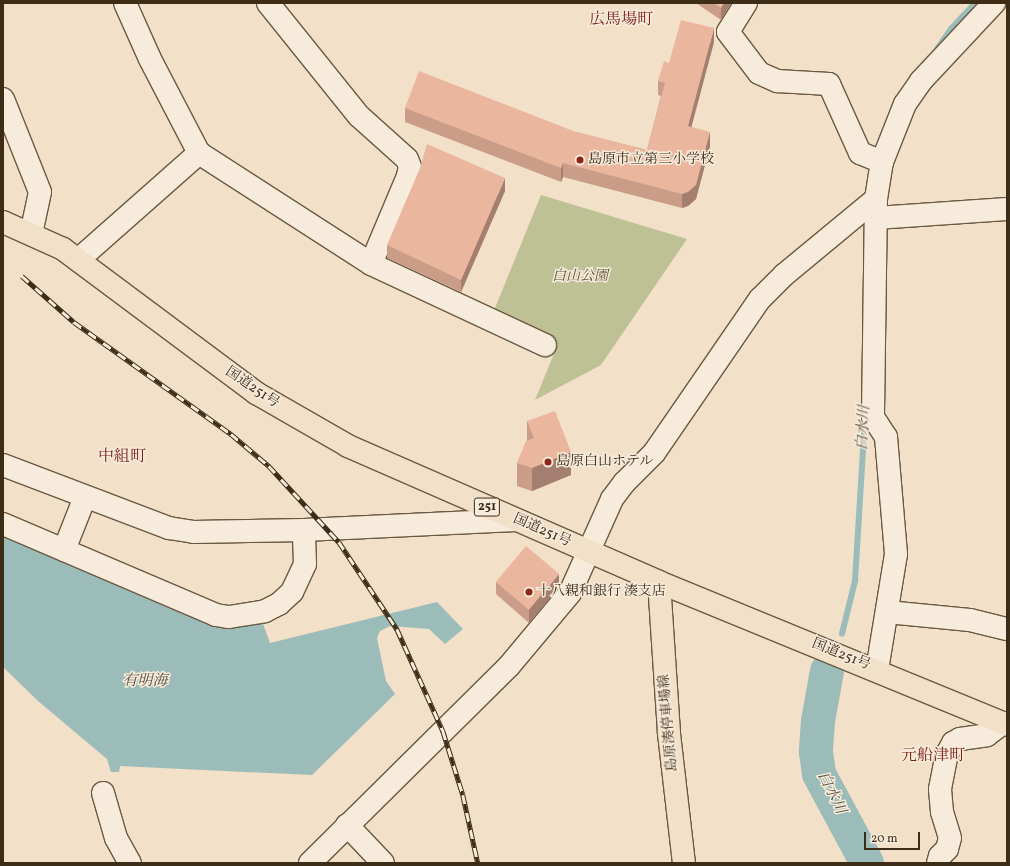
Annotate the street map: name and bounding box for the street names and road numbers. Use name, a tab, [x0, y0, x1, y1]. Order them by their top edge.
street label: 国道251号	[222, 364, 282, 412]
road number: 251	[473, 496, 501, 518]
street label: 国道251号	[510, 511, 574, 551]
street label: 国道251号	[809, 636, 873, 674]
street label: 島原湊停車場線	[656, 673, 682, 773]

